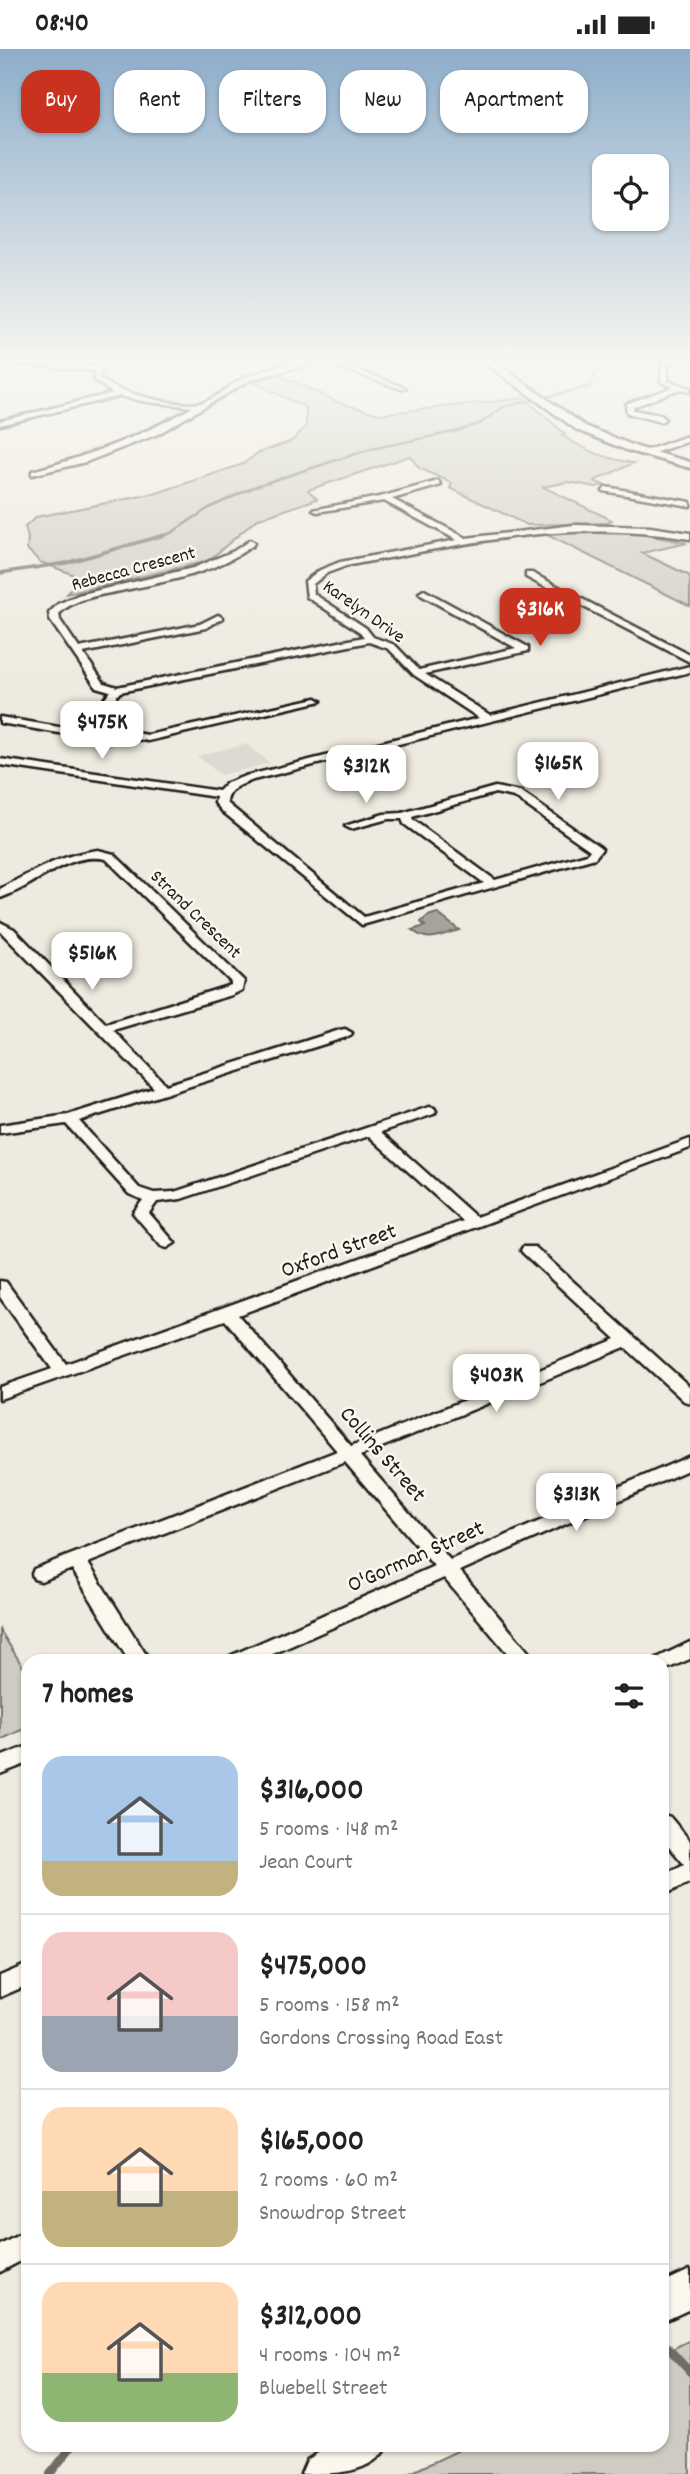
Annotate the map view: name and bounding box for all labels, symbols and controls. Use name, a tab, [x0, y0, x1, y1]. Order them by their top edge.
text: 08:40	[35, 6, 89, 43]
chip: Buy	[21, 70, 100, 133]
chip: Rent	[114, 70, 205, 133]
chip: Filters	[219, 70, 326, 133]
chip: New	[340, 70, 426, 133]
chip: Apartment	[440, 70, 588, 133]
map controls	[592, 154, 669, 231]
button: locate	[592, 154, 669, 231]
street label: Rebecca Crescent	[69, 541, 199, 600]
street label: Karelyn Drive	[316, 575, 410, 651]
pin: $316K	[491, 589, 589, 648]
text: $316K	[516, 594, 564, 627]
pin: $475K	[53, 701, 151, 761]
text: $475K	[76, 707, 128, 740]
pin: $165K	[509, 743, 607, 802]
pin: $312K	[317, 745, 415, 805]
text: $165K	[533, 748, 583, 781]
text: $312K	[342, 751, 390, 784]
street label: Strand Crescent	[143, 865, 246, 966]
pin: $516K	[43, 933, 141, 992]
text: $516K	[67, 938, 117, 971]
street label: Oxford Street	[277, 1216, 401, 1288]
pin: $403K	[447, 1355, 545, 1414]
text: $403K	[469, 1360, 523, 1393]
street label: Collins Street	[330, 1400, 433, 1511]
pin: $313K	[527, 1473, 625, 1533]
text: $313K	[552, 1479, 600, 1512]
street label: O'Gorman Street	[343, 1513, 490, 1603]
text: 7 homes	[42, 1675, 134, 1718]
icon: filters	[610, 1677, 648, 1715]
text: $316,000	[259, 1771, 364, 1814]
icon: home	[98, 1784, 182, 1868]
text: 5 rooms · 148 m²	[259, 1814, 398, 1847]
text: Jean Court	[259, 1847, 353, 1880]
text: $475,000	[259, 1947, 367, 1990]
icon: home	[98, 1960, 182, 2044]
text: 5 rooms · 158 m²	[259, 1990, 400, 2023]
text: Gordons Crossing Road East	[259, 2023, 503, 2056]
text: $165,000	[259, 2122, 364, 2165]
icon: home	[98, 2135, 182, 2219]
text: 2 rooms · 60 m²	[259, 2165, 398, 2198]
text: Snowdrop Street	[259, 2198, 406, 2231]
text: $312,000	[259, 2297, 362, 2340]
icon: home	[98, 2310, 182, 2394]
text: 4 rooms · 104 m²	[259, 2340, 401, 2373]
text: Bluebell Street	[259, 2373, 388, 2406]

